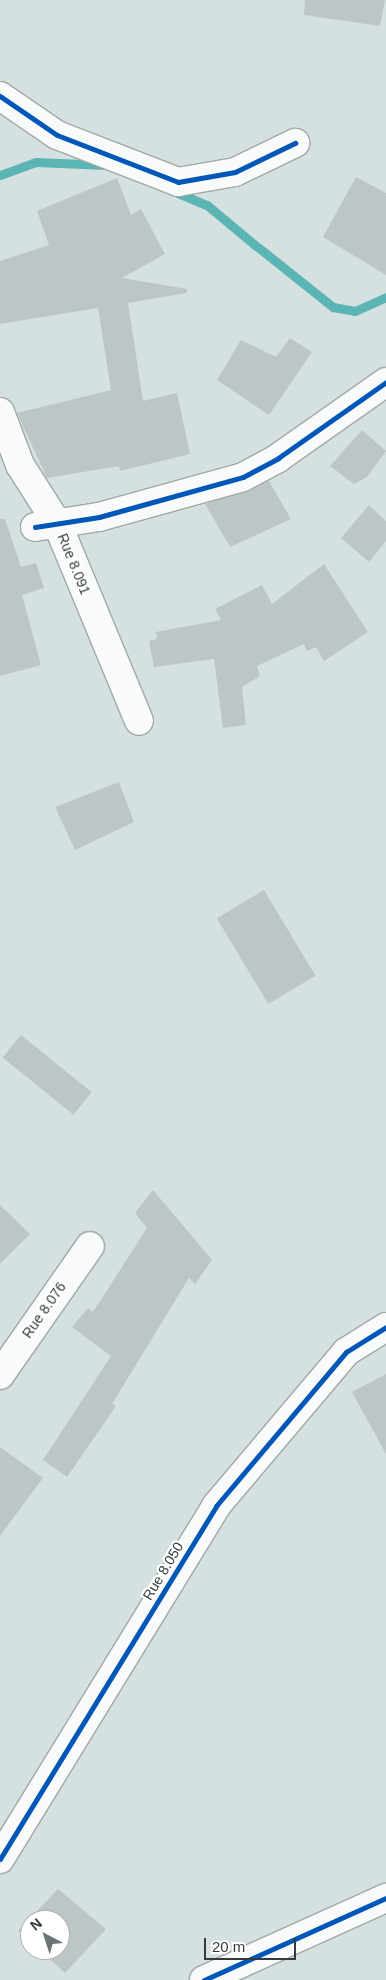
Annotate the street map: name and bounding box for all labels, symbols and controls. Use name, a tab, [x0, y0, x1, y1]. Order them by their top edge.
street label: Rue 8.091	[54, 531, 94, 597]
street label: Rue 8.076	[19, 1279, 69, 1341]
street label: Rue 8.050	[139, 1539, 187, 1603]
north arrow	[20, 1910, 70, 1960]
text: N	[27, 1915, 45, 1934]
scale bar	[206, 1928, 298, 1960]
text: 20 m	[212, 1938, 245, 1955]

